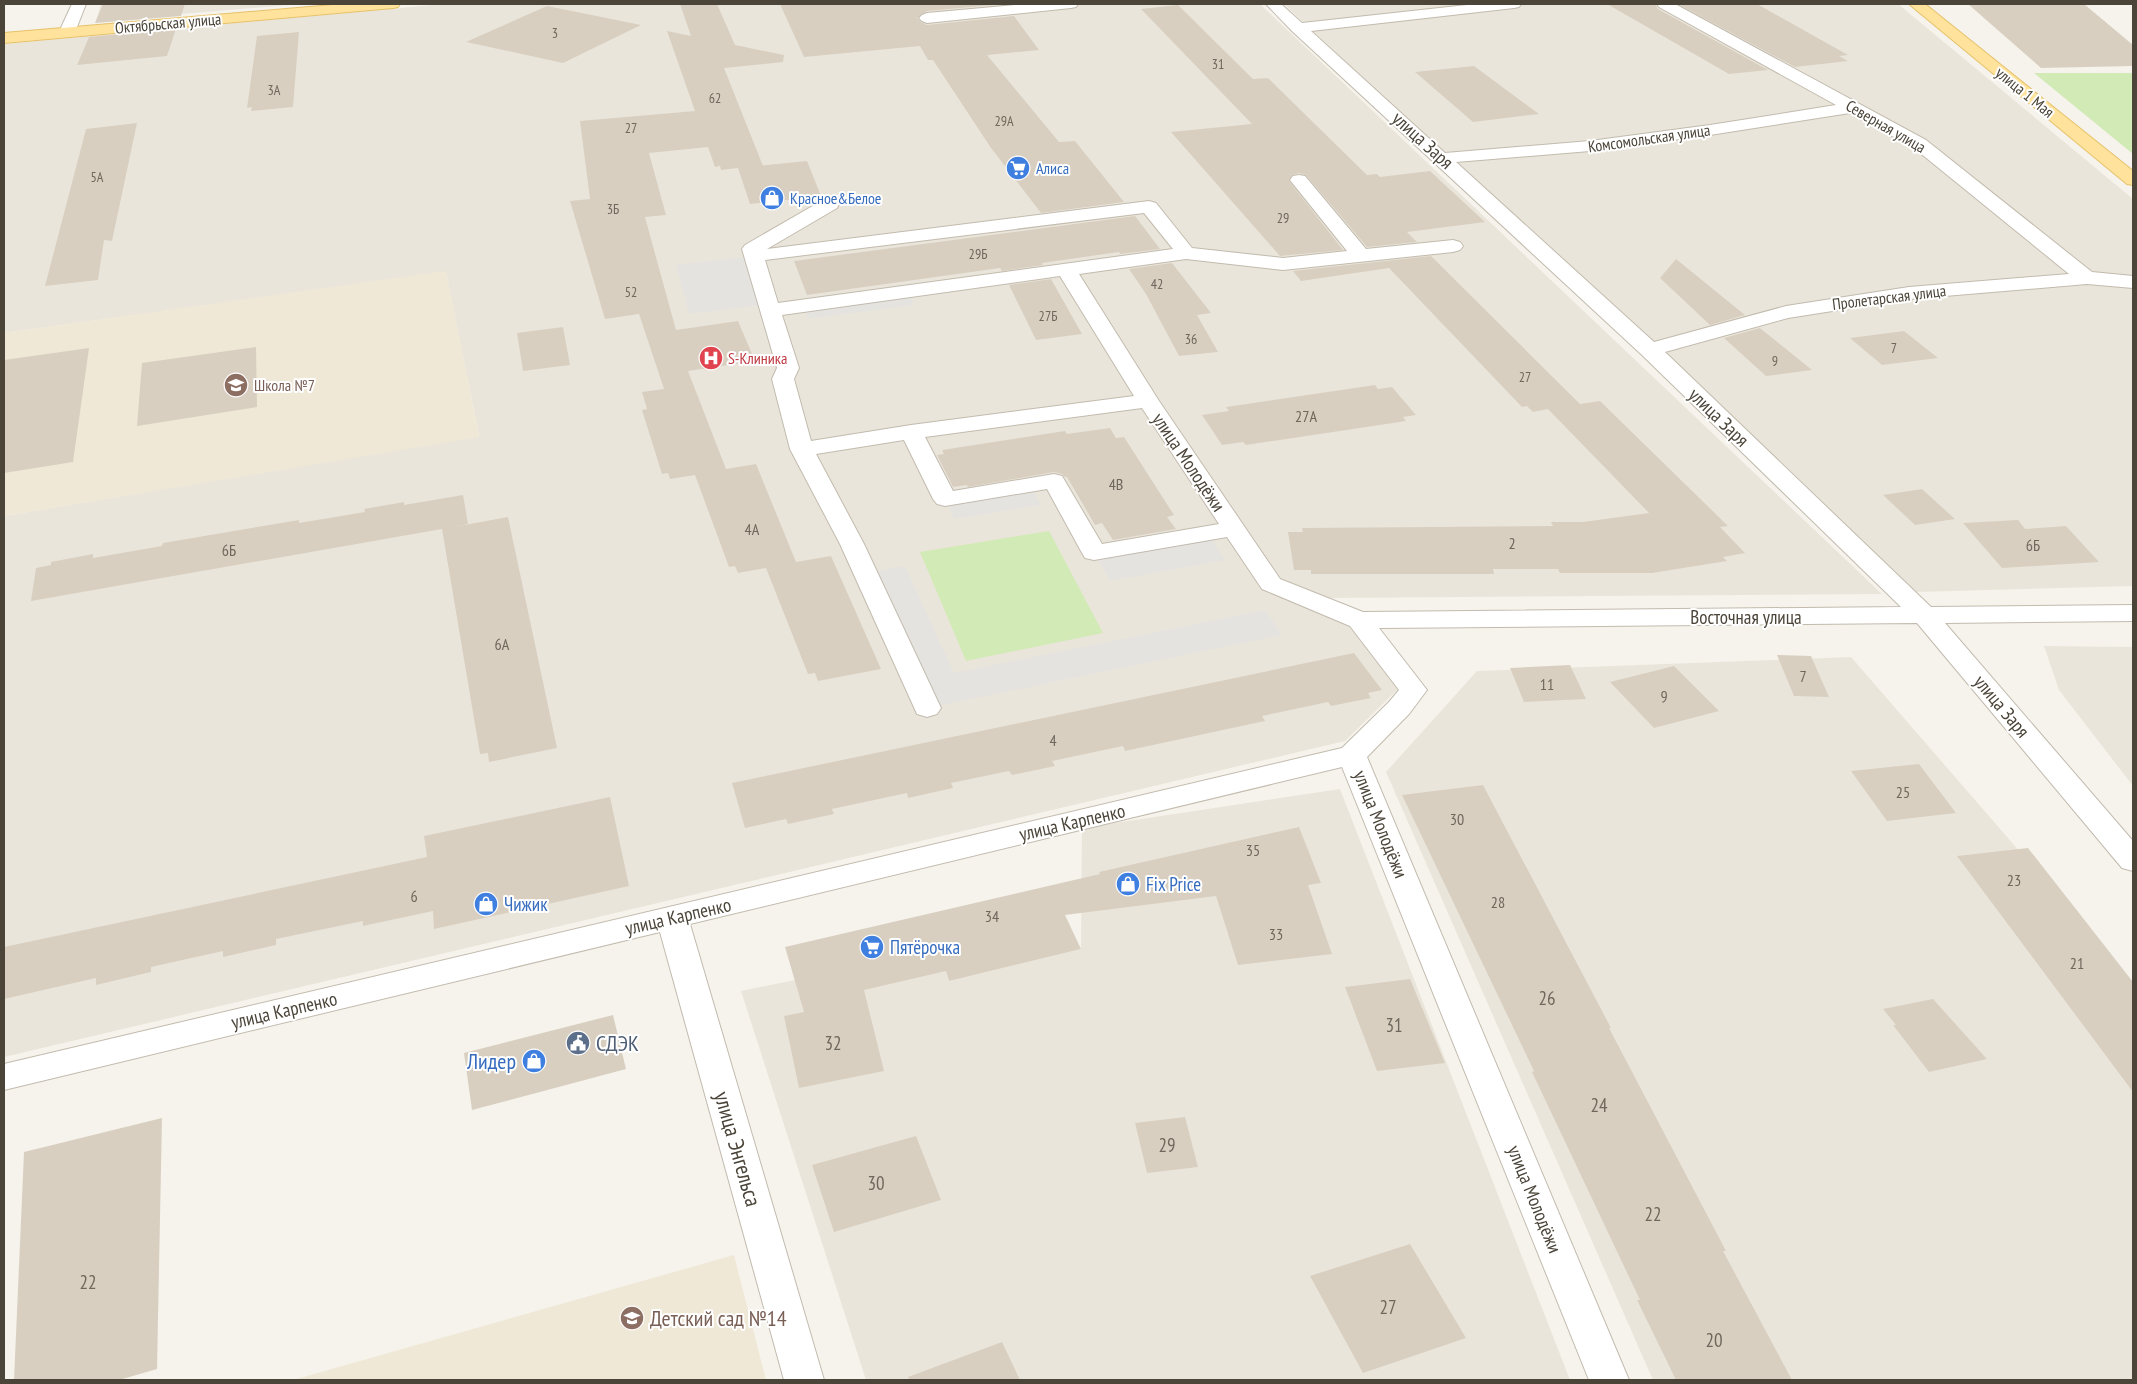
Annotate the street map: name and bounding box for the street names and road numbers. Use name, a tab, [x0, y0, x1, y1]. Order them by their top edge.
street label: Октябрьская улица	[114, 8, 222, 38]
street label: улица 1 Мая	[1992, 62, 2058, 122]
street label: Северная улица	[1842, 95, 1930, 157]
street label: улица Заря	[1387, 106, 1459, 174]
street label: Комсомольская улица	[1587, 120, 1711, 156]
street label: Пролетарская улица	[1831, 280, 1947, 314]
street label: улица Заря	[1684, 383, 1754, 451]
street label: улица Молодёжи	[1147, 408, 1231, 516]
street label: Восточная улица	[1690, 605, 1802, 629]
street label: улица Заря	[1969, 670, 2035, 742]
street label: улица Молодёжи	[1349, 767, 1413, 881]
street label: улица Карпенко	[1017, 798, 1127, 846]
street label: улица Карпенко	[623, 892, 733, 940]
street label: улица Карпенко	[229, 986, 339, 1034]
street label: улица Энгельса	[708, 1088, 768, 1210]
street label: улица Молодёжи	[1503, 1142, 1567, 1256]

